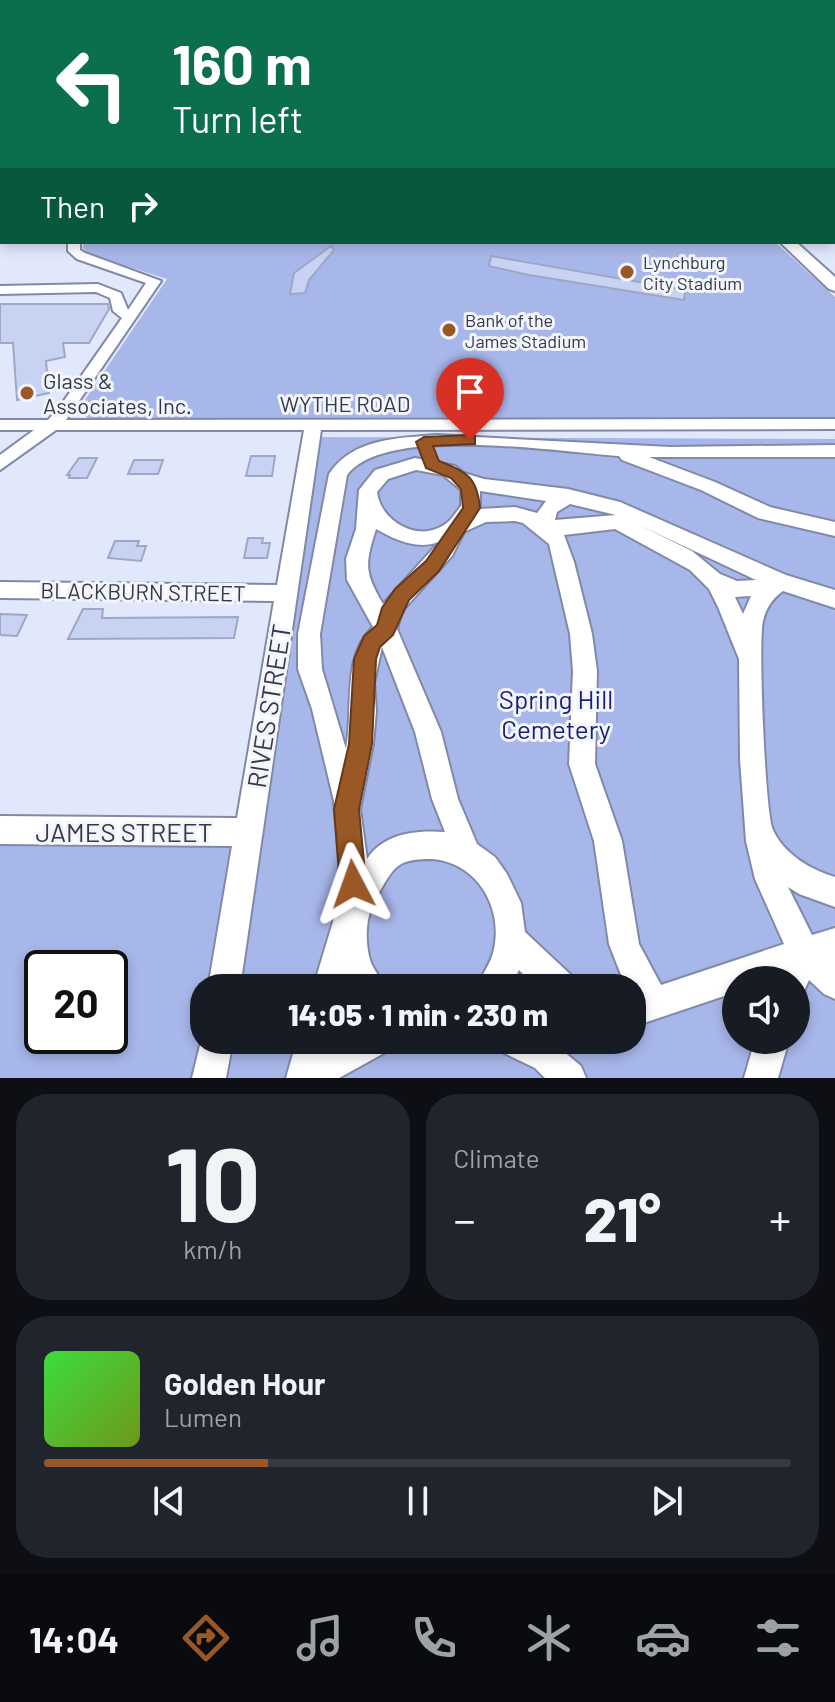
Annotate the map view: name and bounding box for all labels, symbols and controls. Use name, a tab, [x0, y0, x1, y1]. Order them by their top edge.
text: 160 m	[172, 29, 312, 96]
icon: left	[40, 32, 144, 136]
text: Turn left	[172, 97, 303, 140]
icon: right	[121, 184, 165, 228]
text: Then	[40, 188, 105, 224]
place label: Lynchburg City Stadium	[643, 251, 742, 294]
marker: Lynchburg City Stadium	[618, 263, 636, 281]
place label: Bank of the James Stadium	[465, 309, 586, 352]
marker: Bank of the James Stadium	[440, 321, 458, 339]
pin	[436, 358, 504, 440]
place label: Glass & Associates, Inc.	[43, 367, 192, 418]
icon: arrive	[448, 370, 492, 414]
marker: Glass & Associates, Inc.	[18, 384, 36, 402]
street label: WYTHE ROAD	[280, 390, 410, 416]
street label: BLACKBURN STREET	[40, 576, 246, 606]
street label: RIVES STREET	[240, 622, 296, 790]
park label: Spring Hill Cemetery	[499, 683, 613, 744]
street label: JAMES STREET	[36, 816, 212, 847]
position arrow	[311, 842, 395, 926]
speed limit sign: 20	[24, 950, 128, 1054]
map controls	[722, 966, 810, 1054]
button: sound	[722, 966, 810, 1054]
text: 14:05 · 1 min · 230 m	[288, 996, 548, 1032]
text: 10	[165, 1118, 261, 1243]
text: Climate	[454, 1142, 540, 1173]
text: 21°	[583, 1182, 661, 1254]
text: −	[454, 1192, 476, 1245]
text: +	[769, 1192, 791, 1245]
text: km/h	[183, 1233, 242, 1264]
text: Golden Hour	[164, 1365, 326, 1401]
text: Lumen	[164, 1401, 242, 1432]
icon: previous	[147, 1479, 191, 1523]
icon: pause	[396, 1479, 440, 1523]
icon: next	[645, 1479, 689, 1523]
icon: directions	[178, 1610, 234, 1666]
icon: music	[292, 1610, 348, 1666]
icon: phone	[406, 1610, 462, 1666]
icon: climate	[521, 1610, 577, 1666]
icon: car	[635, 1610, 691, 1666]
icon: filters	[750, 1610, 806, 1666]
text: 14:04	[29, 1617, 119, 1660]

